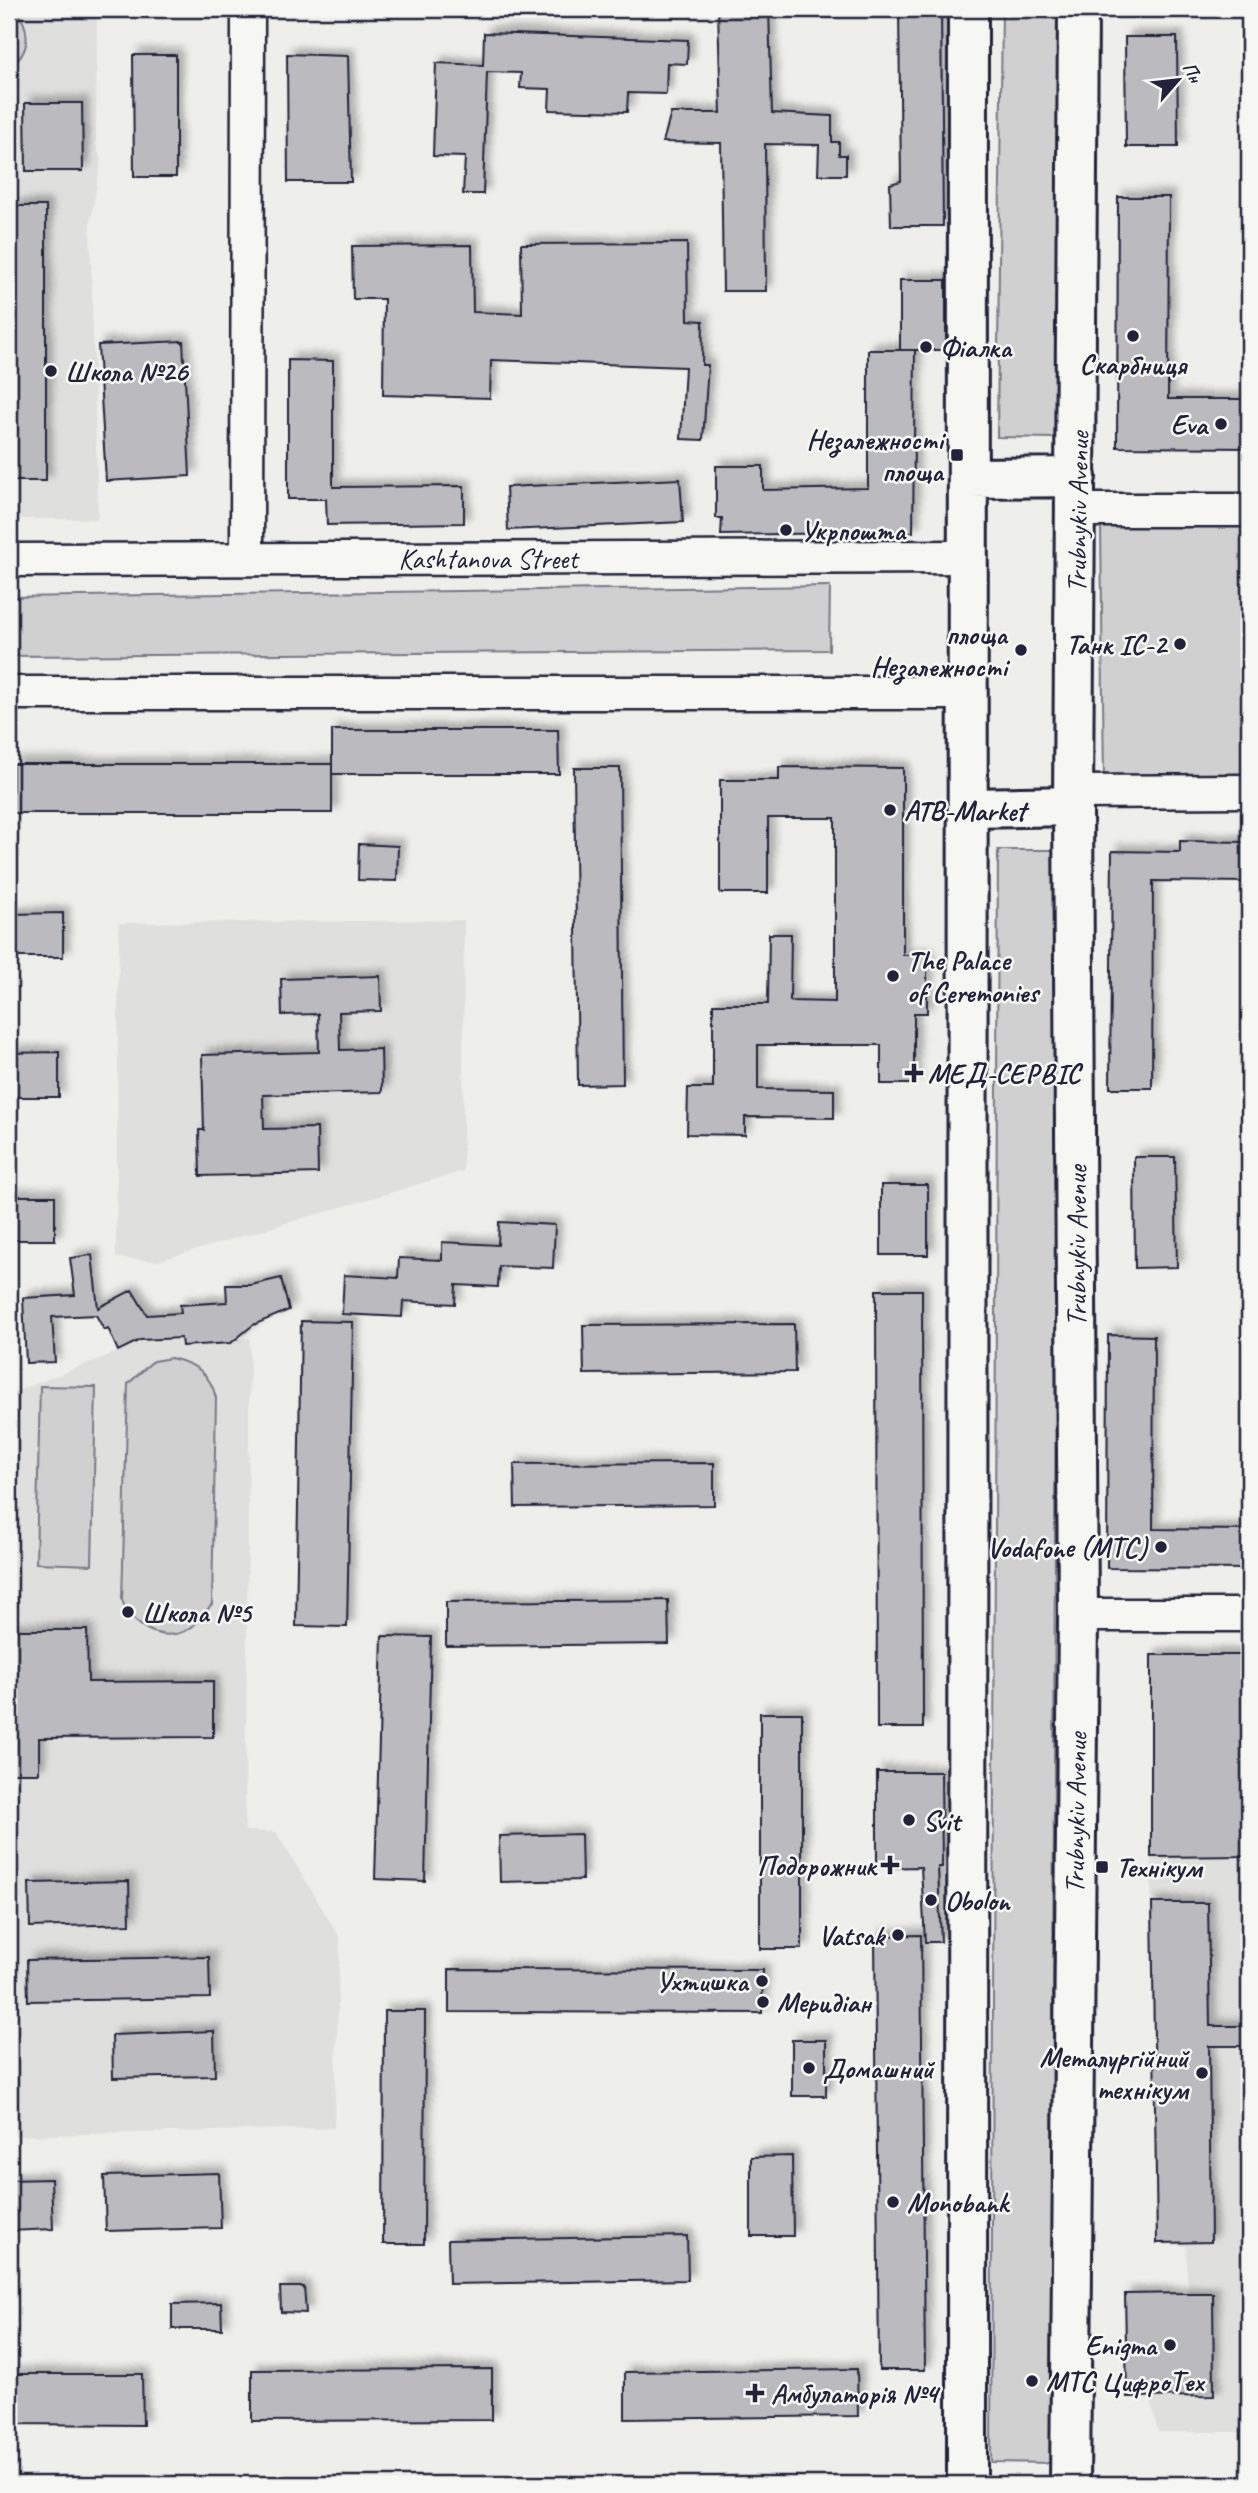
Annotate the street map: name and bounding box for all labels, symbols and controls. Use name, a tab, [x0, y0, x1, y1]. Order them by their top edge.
north arrow	[1142, 46, 1212, 116]
text: Пн	[1177, 58, 1208, 88]
marker: Скарбниця	[1125, 328, 1141, 344]
place label: Фіалка	[940, 330, 1013, 365]
marker: Фіалка	[918, 339, 934, 355]
place label: Скарбниця	[1079, 347, 1189, 382]
place label: Школа №26	[65, 354, 189, 389]
marker: Школа №26	[43, 363, 59, 379]
place label: Eva	[1171, 407, 1210, 442]
marker: Eva	[1213, 416, 1229, 432]
place label: Незалежності площа	[807, 422, 947, 489]
street label: Trubnykiv Avenue	[1059, 429, 1096, 593]
marker: Незалежності площа	[949, 447, 965, 463]
place label: Укрпошта	[800, 513, 907, 548]
marker: Укрпошта	[778, 522, 794, 538]
street label: Kashtanova Street	[398, 541, 580, 576]
place label: площа Незалежності	[871, 617, 1011, 685]
place label: Танк ІС-2	[1066, 627, 1168, 662]
marker: Танк ІС-2	[1172, 636, 1188, 652]
marker: площа Незалежності	[1013, 642, 1029, 658]
place label: ATB-Market	[904, 793, 1030, 828]
marker: ATB-Market	[882, 802, 898, 818]
place label: The Palace of Ceremonies	[907, 943, 1041, 1010]
marker: The Palace of Ceremonies	[885, 968, 901, 984]
place label: МЕД-СЕРВІС	[928, 1056, 1084, 1091]
marker: МЕД-СЕРВІС	[906, 1065, 922, 1081]
street label: Trubnykiv Avenue	[1059, 1164, 1094, 1327]
place label: Vodafone (МТС)	[987, 1530, 1149, 1565]
marker: Vodafone (МТС)	[1153, 1539, 1169, 1555]
place label: Школа №5	[142, 1595, 254, 1630]
marker: Школа №5	[120, 1604, 136, 1620]
street label: Trubnykiv Avenue	[1057, 1730, 1094, 1894]
place label: Svit	[923, 1803, 963, 1838]
marker: Svit	[901, 1812, 917, 1828]
place label: Подорожник	[757, 1848, 878, 1883]
place label: Технікум	[1116, 1850, 1204, 1885]
marker: Подорожник	[882, 1857, 898, 1873]
marker: Технікум	[1094, 1859, 1110, 1875]
place label: Obolon	[945, 1883, 1012, 1918]
marker: Obolon	[923, 1892, 939, 1908]
place label: Vatsak	[818, 1918, 887, 1953]
marker: Vatsak	[890, 1927, 906, 1943]
place label: Ухтишка	[656, 1964, 750, 1999]
marker: Ухтишка	[754, 1973, 770, 1989]
place label: Меридіан	[777, 1985, 873, 2020]
marker: Меридіан	[755, 1994, 771, 2010]
place label: Металургійний технікум	[1039, 2040, 1190, 2107]
place label: Домашний	[823, 2051, 935, 2086]
marker: Домашний	[801, 2060, 817, 2076]
marker: Металургійний технікум	[1194, 2065, 1210, 2081]
place label: Monobank	[907, 2185, 1011, 2220]
marker: Monobank	[885, 2194, 901, 2210]
place label: Enigma	[1085, 2328, 1159, 2363]
marker: Enigma	[1162, 2337, 1178, 2353]
place label: МТС ЦифроТех	[1046, 2364, 1206, 2399]
marker: МТС ЦифроТех	[1024, 2373, 1040, 2389]
place label: Амбулаторія №4	[771, 2376, 941, 2411]
marker: Амбулаторія №4	[745, 2383, 765, 2403]

